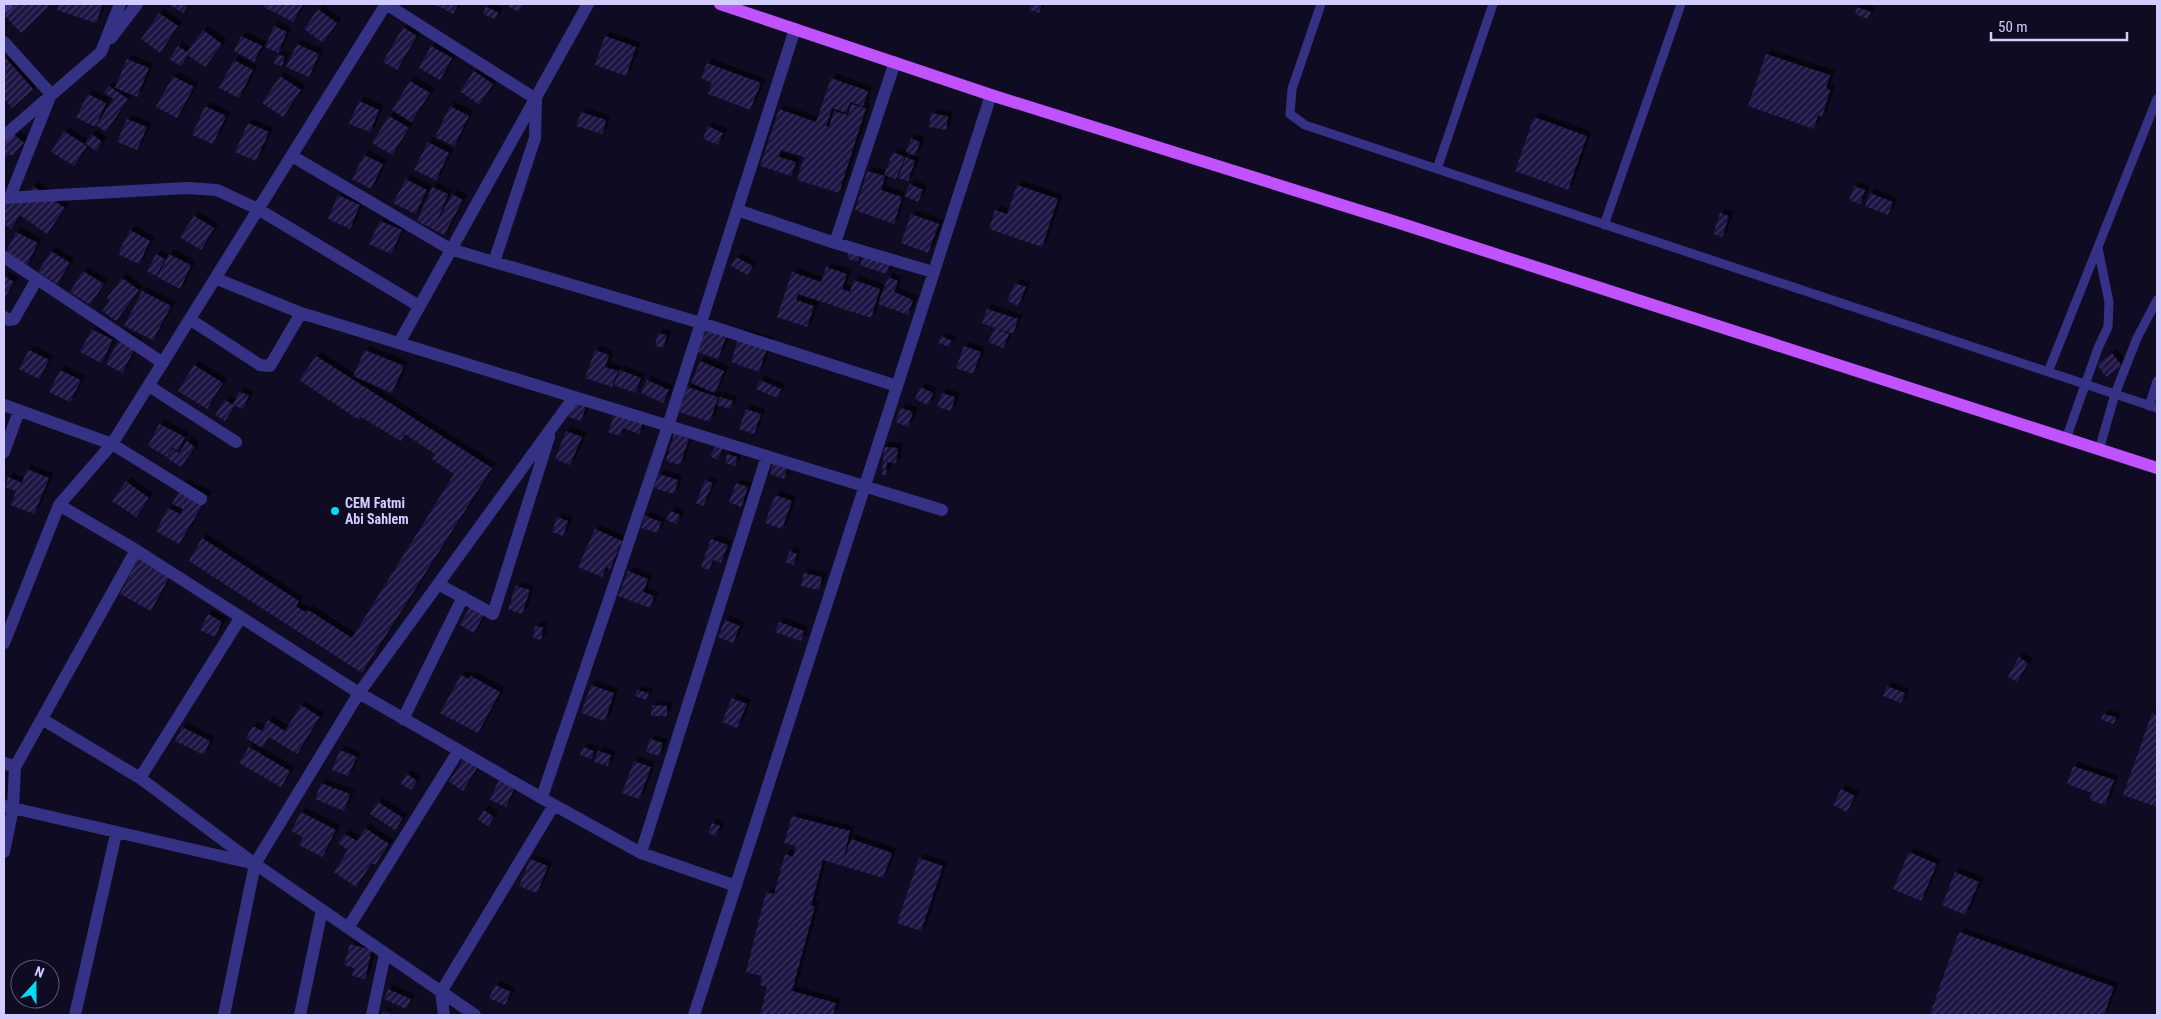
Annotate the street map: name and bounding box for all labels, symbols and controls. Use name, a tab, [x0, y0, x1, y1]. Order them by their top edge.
scale bar	[1991, 10, 2127, 42]
text: 50 m	[1998, 18, 2028, 36]
place label: CEM Fatmi Abi Sahlem	[345, 495, 409, 527]
marker: CEM Fatmi Abi Sahlem	[329, 505, 341, 517]
north arrow	[10, 959, 60, 1009]
text: N	[33, 963, 47, 981]

